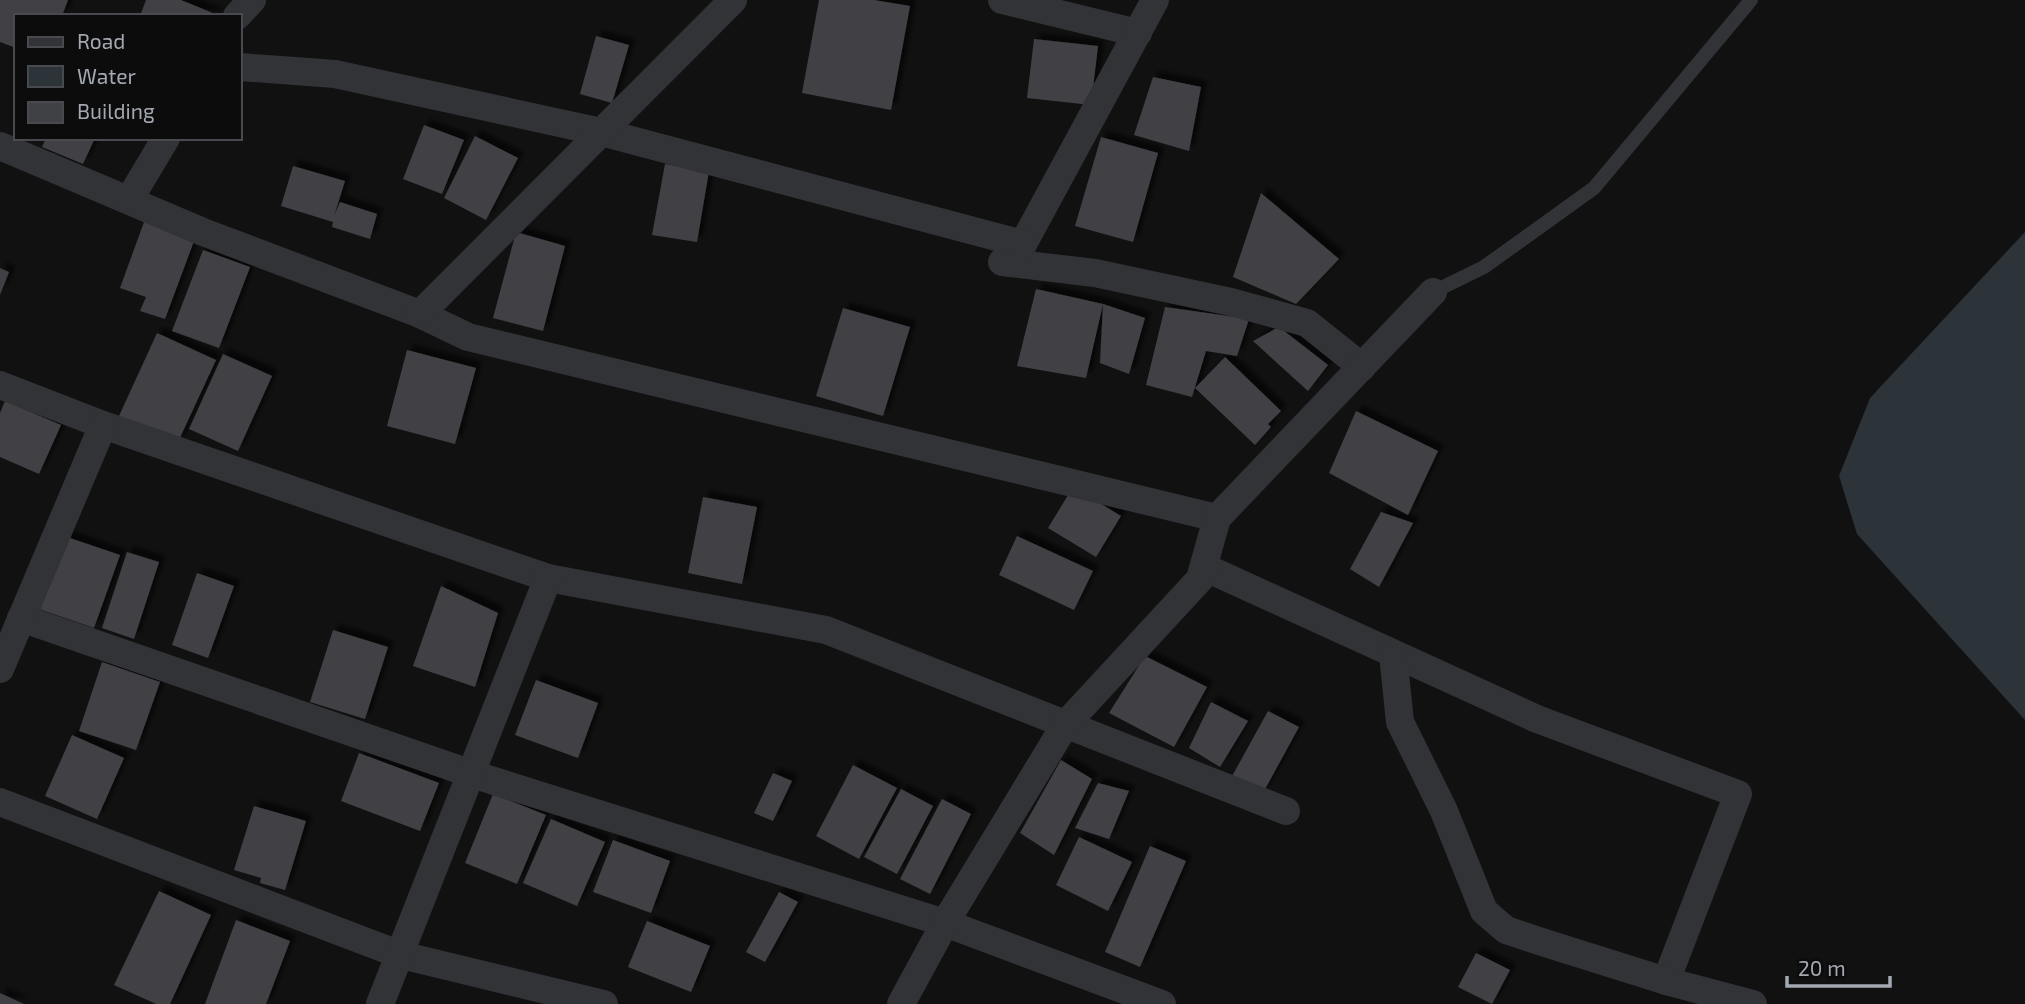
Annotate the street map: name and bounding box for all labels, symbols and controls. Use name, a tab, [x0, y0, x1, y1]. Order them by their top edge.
legend	[14, 14, 242, 140]
text: Road	[77, 28, 125, 53]
text: Water	[77, 63, 136, 88]
text: Building	[77, 98, 155, 123]
scale bar	[1787, 944, 1890, 988]
text: 20 m	[1798, 955, 1846, 980]

